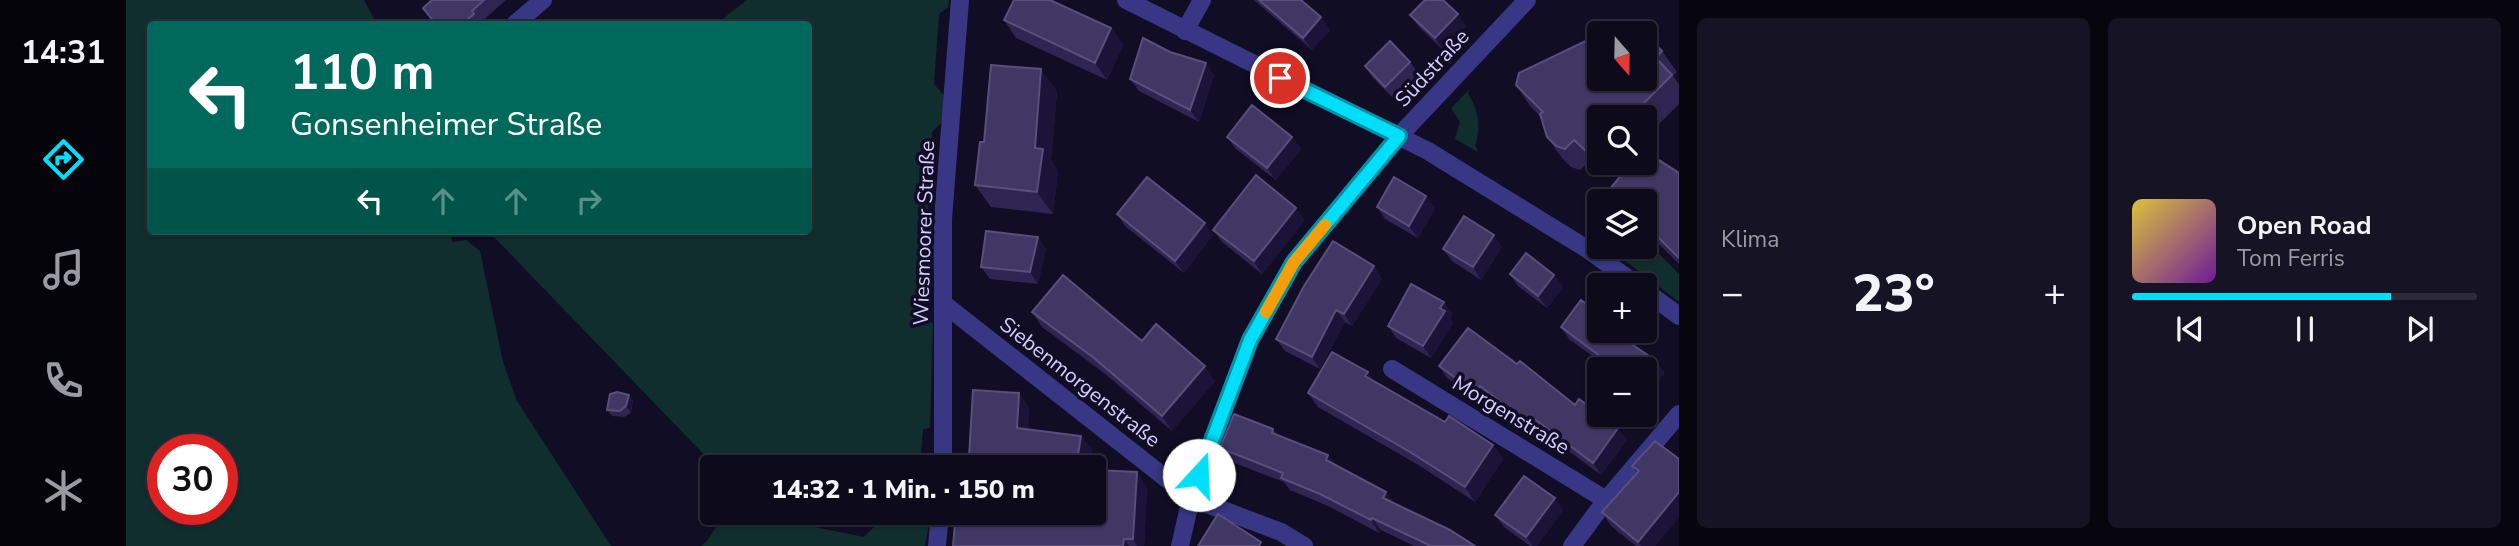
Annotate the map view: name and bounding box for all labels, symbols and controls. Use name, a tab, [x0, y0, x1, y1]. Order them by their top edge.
north arrow	[1587, 21, 1657, 91]
map controls	[1587, 21, 1657, 427]
street label: Südstraße	[1389, 23, 1475, 113]
text: 14:31	[21, 31, 105, 74]
text: 110 m	[290, 39, 434, 106]
pin	[1250, 48, 1310, 108]
icon: left	[175, 49, 266, 140]
icon: arrive	[1261, 59, 1299, 97]
text: Gonsenheimer Straße	[290, 103, 602, 146]
button: search	[1587, 105, 1657, 175]
icon: directions	[39, 135, 88, 184]
street label: Wiesmoorer Straße	[907, 140, 941, 326]
icon: left	[351, 182, 389, 220]
icon: ahead	[424, 182, 462, 220]
icon: ahead	[497, 182, 535, 220]
icon: right	[570, 182, 608, 220]
button: layers	[1587, 189, 1657, 259]
text: Open Road	[2237, 208, 2372, 243]
text: Klima	[1721, 224, 1779, 255]
text: Tom Ferris	[2237, 243, 2345, 274]
icon: music	[39, 245, 88, 294]
text: 23°	[1852, 258, 1935, 329]
text: −	[1721, 268, 1744, 319]
text: +	[2043, 268, 2066, 319]
button: +	[1587, 273, 1657, 343]
street label: Siebenmorgenstraße	[994, 310, 1166, 454]
icon: previous	[2171, 310, 2209, 348]
icon: pause	[2286, 310, 2324, 348]
icon: next	[2401, 310, 2439, 348]
icon: phone	[39, 356, 88, 405]
button: −	[1587, 357, 1657, 427]
street label: Morgenstraße	[1447, 369, 1575, 461]
speed limit sign: 30	[147, 434, 238, 525]
position arrow	[1162, 438, 1236, 512]
icon: climate	[39, 466, 88, 515]
text: 14:32 · 1 Min. · 150 m	[771, 472, 1035, 507]

